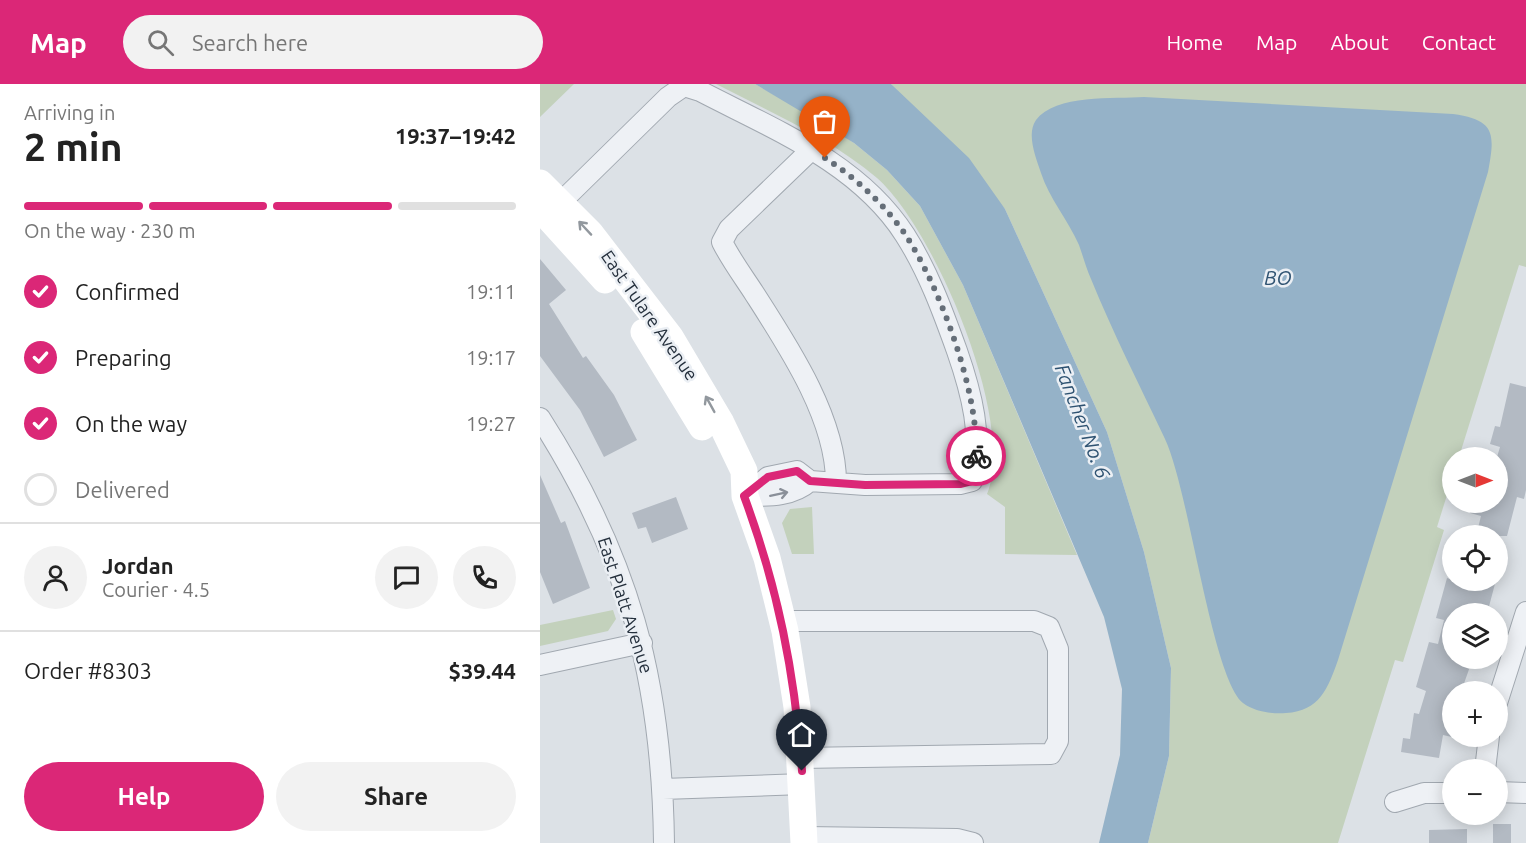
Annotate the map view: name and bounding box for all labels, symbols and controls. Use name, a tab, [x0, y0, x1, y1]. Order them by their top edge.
search box	[123, 15, 543, 69]
icon: search	[144, 26, 177, 59]
text: Map	[30, 27, 87, 58]
text: Search here	[192, 30, 308, 55]
text: Home	[1166, 30, 1223, 54]
text: Map	[1256, 30, 1297, 54]
text: About	[1330, 30, 1389, 54]
text: Contact	[1422, 30, 1496, 54]
pin	[799, 96, 850, 158]
text: Arriving in	[24, 101, 115, 124]
icon: bag	[808, 105, 841, 138]
text: 19:37–19:42	[395, 123, 516, 148]
text: 2 min	[24, 125, 123, 168]
text: On the way · 230 m	[24, 219, 196, 242]
one-way arrow	[579, 221, 593, 236]
street label: East Tulare Avenue	[598, 246, 702, 384]
water label: BO	[1264, 266, 1292, 289]
icon: check	[24, 275, 57, 308]
text: Confirmed	[75, 279, 180, 304]
text: 19:11	[466, 280, 516, 303]
icon: check	[24, 341, 57, 374]
text: Preparing	[75, 345, 172, 370]
text: 19:17	[466, 346, 516, 369]
water label: Fancher No. 6	[1051, 361, 1116, 482]
one-way arrow	[704, 396, 716, 413]
icon: check	[24, 407, 57, 440]
text: On the way	[75, 411, 187, 436]
text: 19:27	[466, 412, 516, 435]
courier	[946, 426, 1006, 486]
icon: bike	[960, 440, 993, 473]
north arrow	[1442, 447, 1508, 513]
map controls	[1442, 447, 1508, 825]
text: Delivered	[75, 477, 170, 502]
one-way arrow	[769, 488, 788, 499]
button: locate	[1442, 525, 1508, 591]
street label: East Platt Avenue	[595, 534, 657, 676]
button: person	[24, 546, 87, 609]
button: chat	[375, 546, 438, 609]
button: phone	[453, 546, 516, 609]
text: Jordan	[102, 553, 174, 578]
text: Courier · 4.5	[102, 578, 210, 601]
button: layers	[1442, 603, 1508, 669]
text: Order #8303	[24, 658, 152, 683]
text: $39.44	[449, 658, 516, 683]
button: +	[1442, 681, 1508, 747]
pin	[776, 709, 827, 771]
icon: home	[785, 718, 818, 751]
button: −	[1442, 759, 1508, 825]
button: Help	[24, 762, 264, 831]
button: Share	[276, 762, 516, 831]

